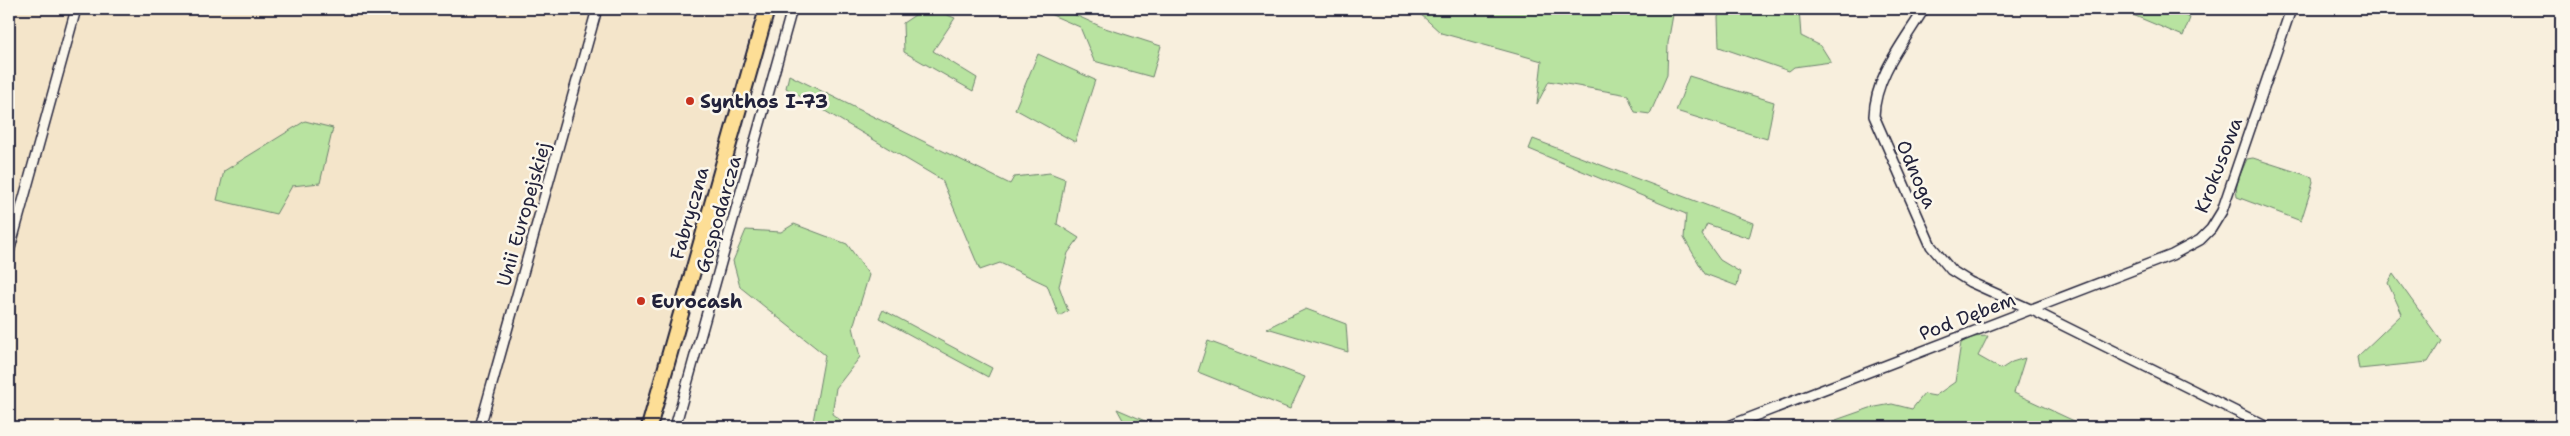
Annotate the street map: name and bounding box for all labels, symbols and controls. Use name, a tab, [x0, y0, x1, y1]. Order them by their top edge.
place label: Synthos I-73	[700, 89, 828, 114]
marker: Synthos I-73	[684, 95, 696, 107]
street label: Krokusowa	[2189, 114, 2248, 217]
street label: Odnoga	[1890, 136, 1943, 212]
street label: Unii Europejskiej	[491, 139, 556, 289]
street label: Gospodarcza	[690, 153, 747, 276]
street label: Fabryczna	[664, 164, 715, 262]
street label: Pod Dębem	[1915, 287, 2019, 346]
place label: Eurocash	[651, 289, 743, 314]
marker: Eurocash	[635, 295, 647, 307]

